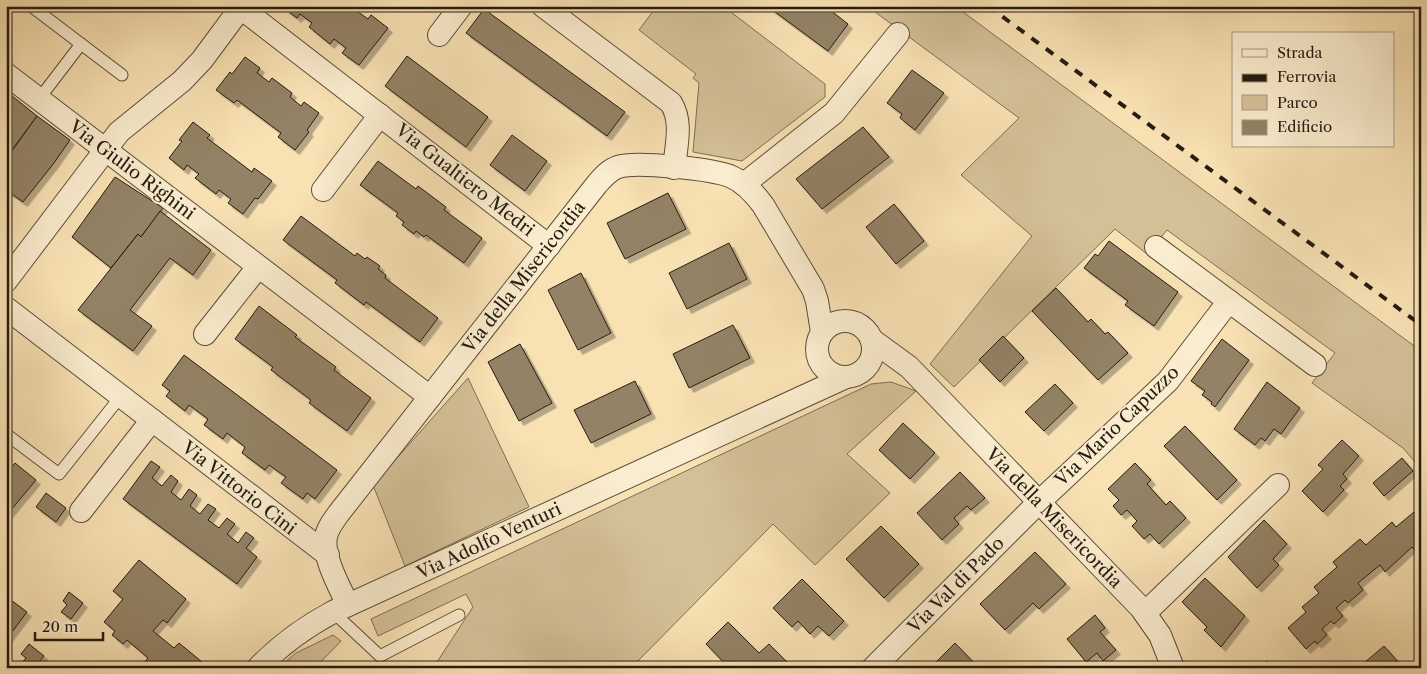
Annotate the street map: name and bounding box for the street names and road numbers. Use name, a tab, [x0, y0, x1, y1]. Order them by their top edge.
street label: Via Giulio Righini	[64, 115, 200, 225]
street label: Via Gualtiero Medri	[390, 118, 539, 241]
street label: Via della Misericordia	[457, 196, 590, 358]
street label: Via Mario Capuzzo	[1050, 361, 1184, 492]
street label: Via Vittorio Cini	[177, 436, 301, 540]
street label: Via della Misericordia	[981, 442, 1127, 593]
street label: Via Adolfo Venturi	[412, 498, 565, 585]
street label: Via Val di Pado	[903, 532, 1009, 638]

